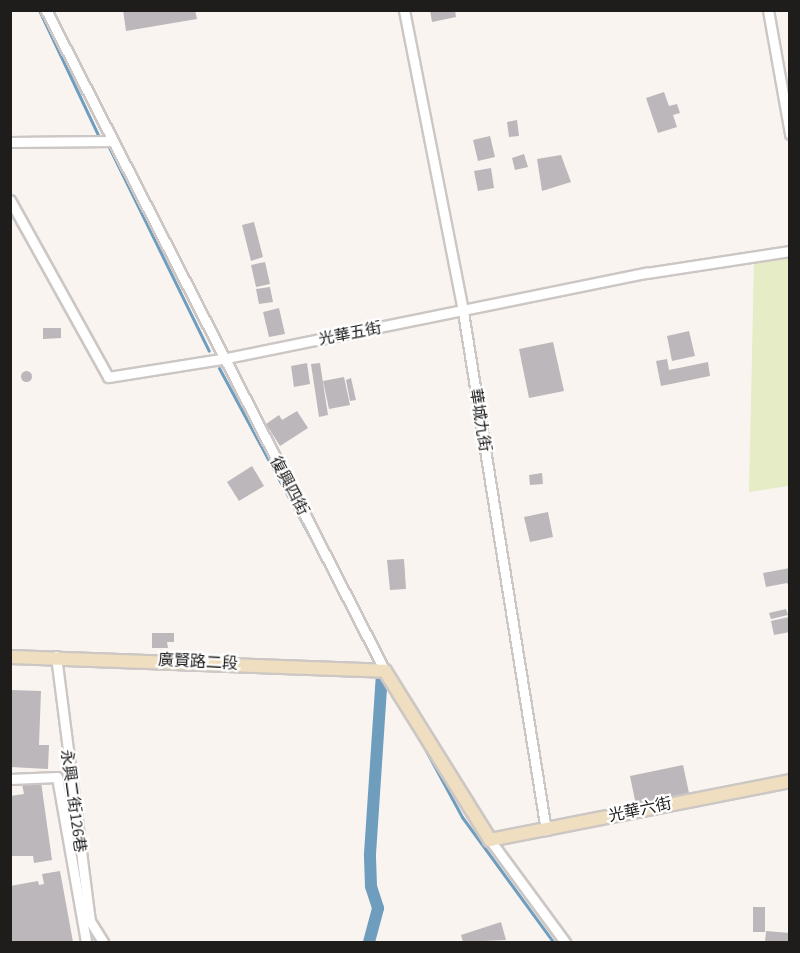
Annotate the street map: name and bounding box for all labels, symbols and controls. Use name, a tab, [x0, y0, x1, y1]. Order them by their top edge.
street label: 光華五街	[317, 318, 383, 350]
street label: 華城九街	[466, 387, 494, 453]
street label: 復興四街	[266, 453, 312, 519]
street label: 廣賢路二段	[158, 650, 238, 674]
street label: 永興二街126巷	[56, 748, 90, 854]
street label: 光華六街	[607, 794, 673, 826]

